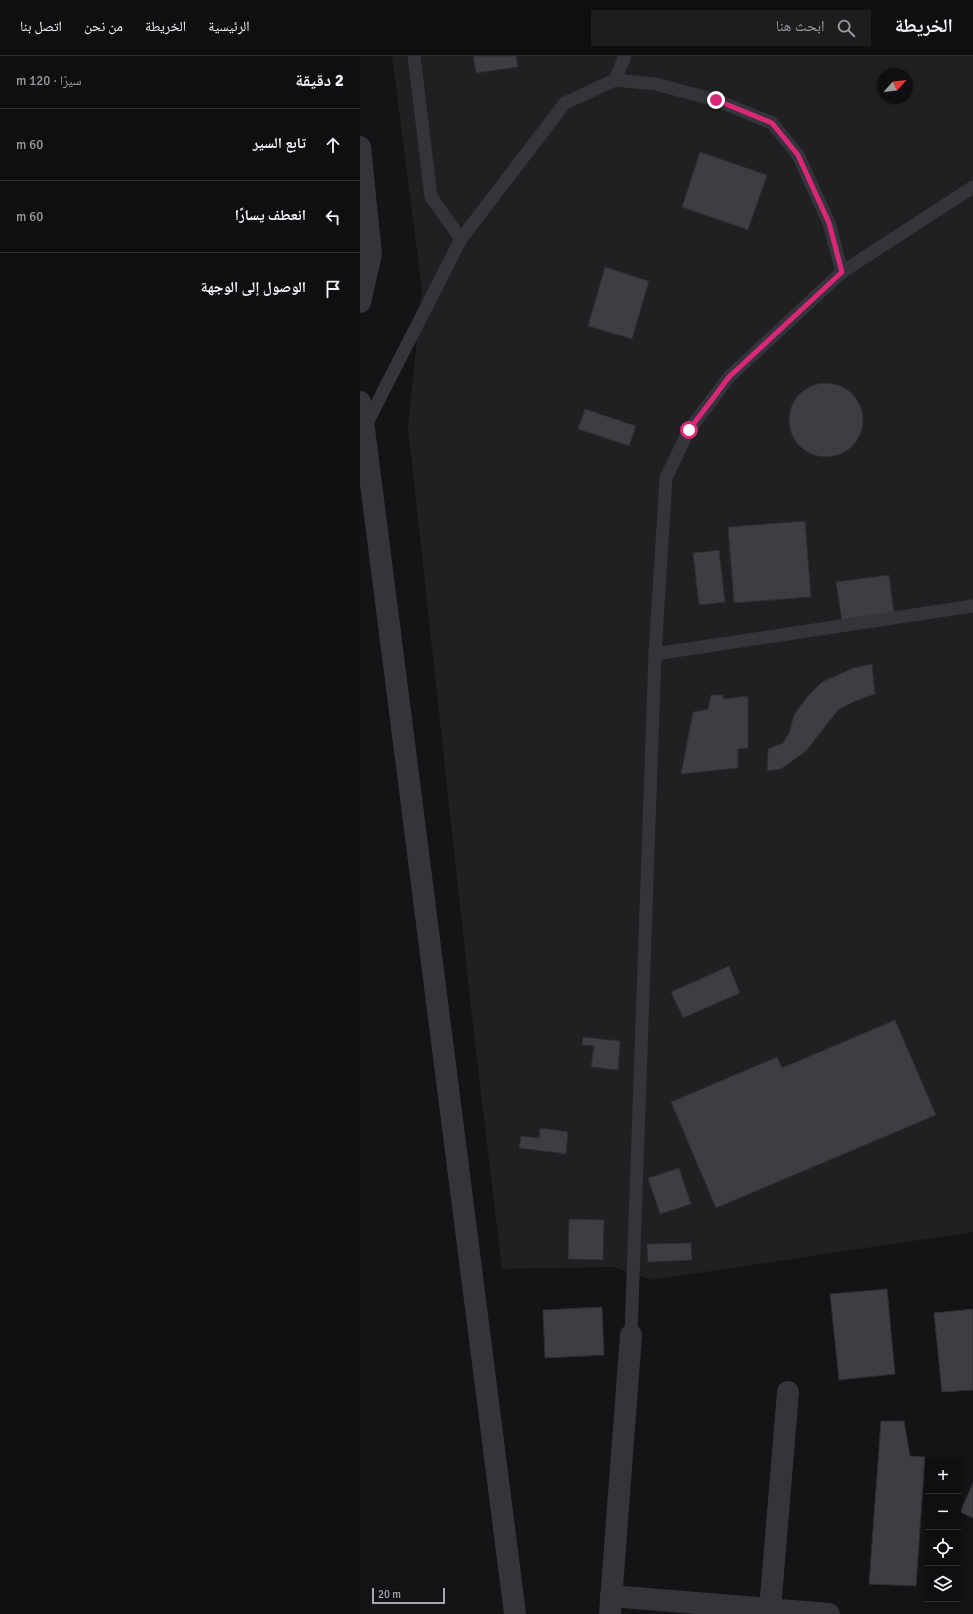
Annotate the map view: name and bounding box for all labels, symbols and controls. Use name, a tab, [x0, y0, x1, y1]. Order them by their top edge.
search box	[591, 10, 871, 46]
text: الخريطة	[895, 14, 953, 38]
text: ابحث هنا	[776, 17, 825, 35]
icon: search	[835, 17, 857, 39]
text: اتصل بنا	[20, 18, 62, 35]
text: من نحن	[84, 18, 123, 35]
text: الخريطة	[145, 18, 186, 35]
text: الرئيسية	[208, 18, 250, 35]
north arrow	[877, 68, 913, 104]
text: 2 دقيقة	[295, 70, 344, 91]
text: سيرًا · 120 m	[16, 73, 82, 89]
route end	[707, 91, 725, 109]
text: تابع السير	[253, 134, 306, 152]
icon: ahead	[322, 134, 344, 156]
text: 60 m	[16, 137, 43, 153]
text: انعطف يسارًا	[235, 206, 306, 224]
icon: left	[322, 206, 344, 228]
text: 60 m	[16, 209, 43, 225]
text: الوصول إلى الوجهة	[201, 278, 306, 296]
icon: arrive	[322, 278, 344, 300]
route start	[680, 421, 698, 439]
map controls	[925, 1458, 961, 1602]
button: +	[925, 1458, 961, 1494]
button: −	[925, 1494, 961, 1530]
button: locate	[925, 1530, 961, 1566]
button: layers	[925, 1566, 961, 1602]
scale bar	[372, 1586, 445, 1605]
text: 20 m	[378, 1588, 401, 1601]

